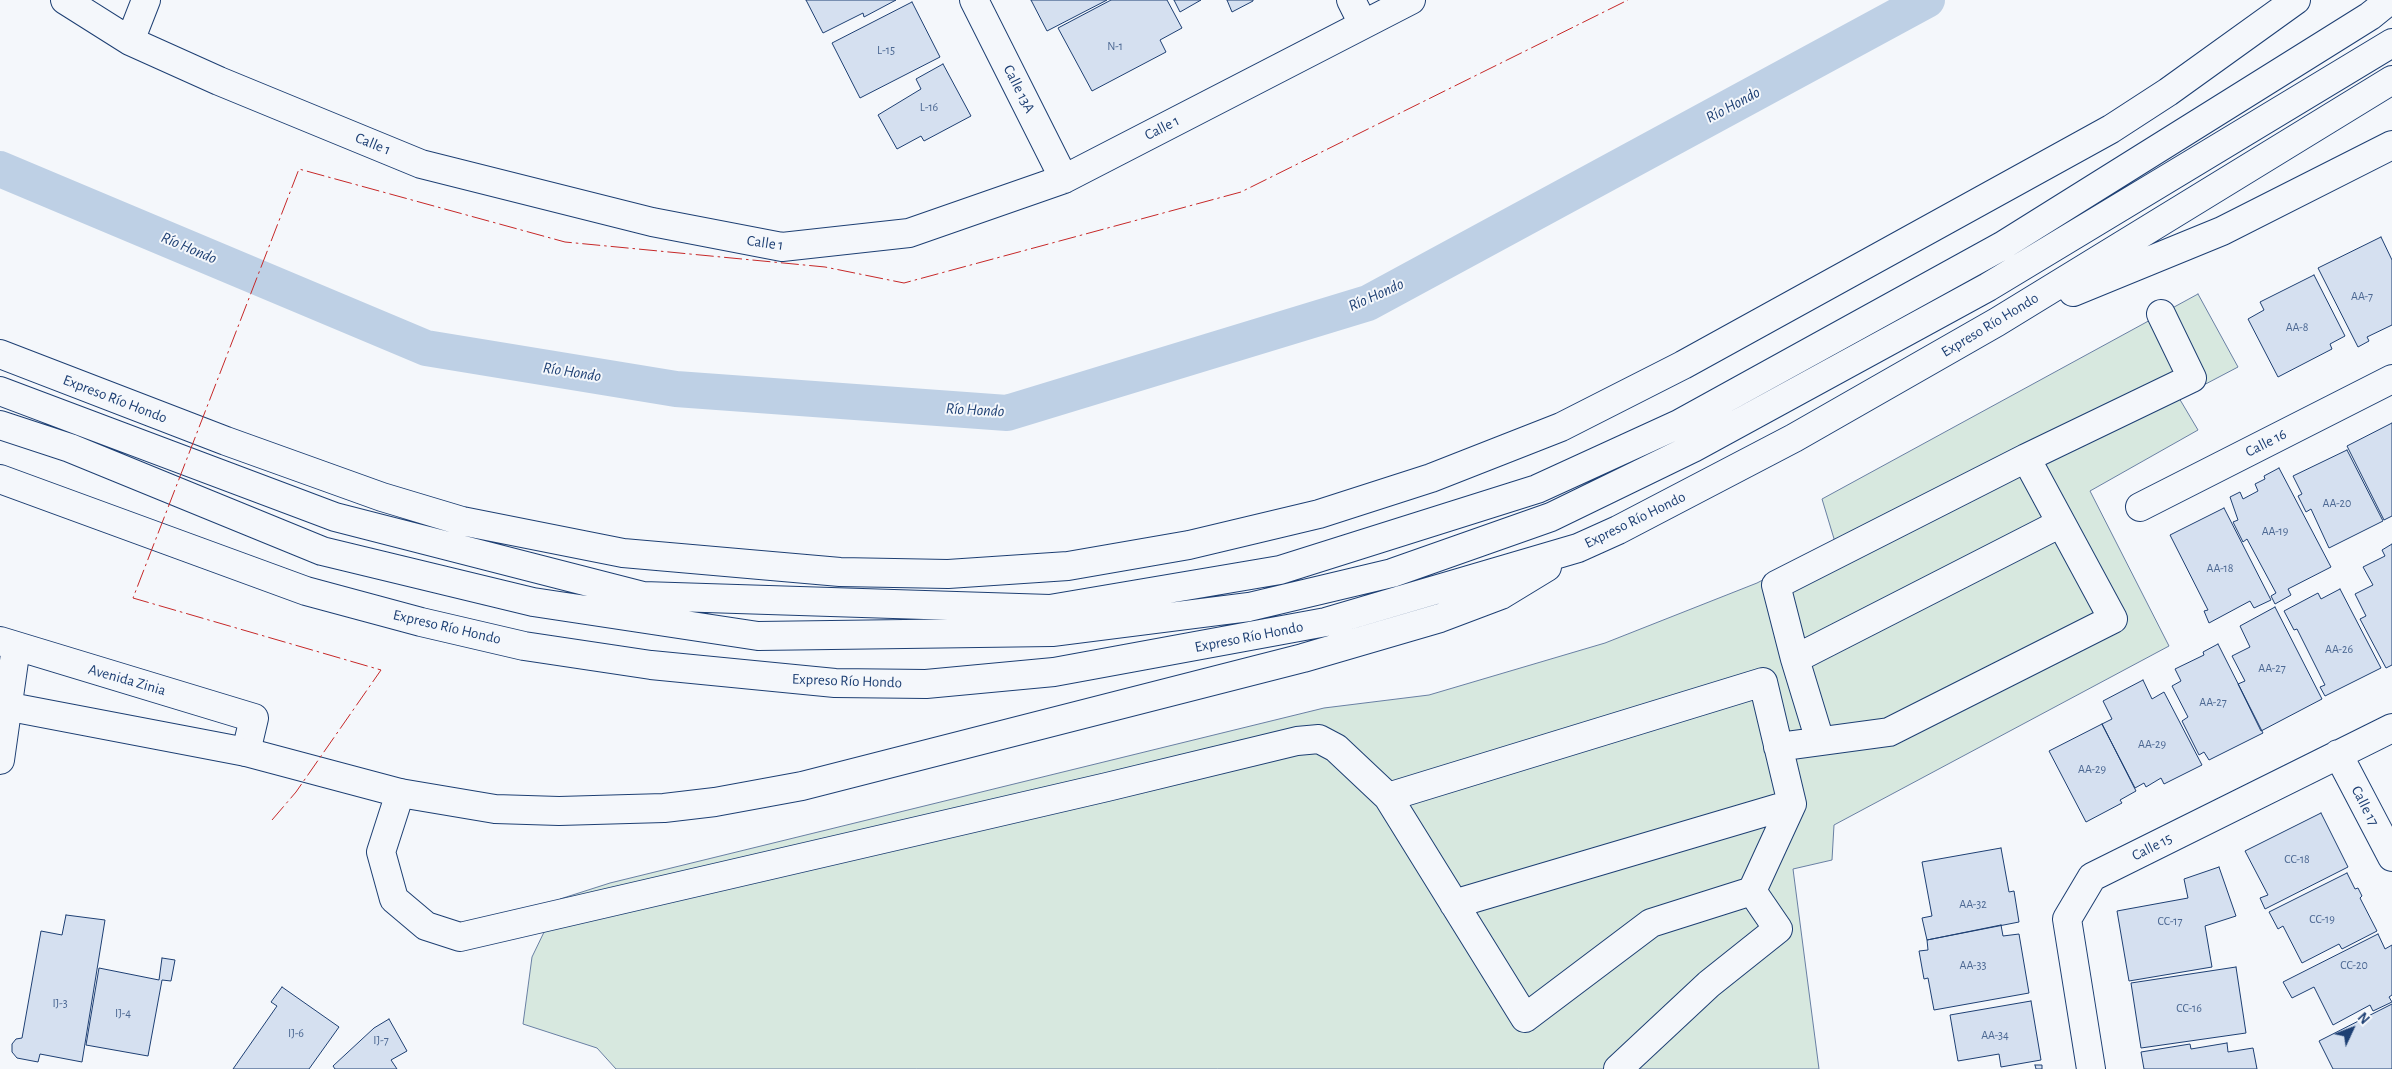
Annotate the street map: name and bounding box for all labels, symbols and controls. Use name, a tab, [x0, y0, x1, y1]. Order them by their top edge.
house number: N-1	[1107, 39, 1123, 53]
house number: L-15	[877, 43, 895, 57]
street label: Calle 13A	[999, 62, 1039, 116]
water label: Río Hondo	[1703, 83, 1763, 127]
house number: L-16	[920, 100, 938, 114]
street label: Calle 1	[1142, 112, 1182, 144]
street label: Calle 1	[353, 129, 393, 159]
water label: Río Hondo	[158, 228, 220, 268]
street label: Calle 1	[746, 232, 784, 254]
water label: Río Hondo	[1345, 274, 1407, 316]
street label: Expreso Río Hondo	[1938, 289, 2042, 361]
house number: AA-7	[2351, 289, 2373, 303]
house number: AA-8	[2286, 320, 2308, 334]
water label: Río Hondo	[542, 358, 602, 386]
street label: Expreso Río Hondo	[60, 371, 170, 427]
water label: Río Hondo	[945, 399, 1005, 421]
street label: Calle 16	[2242, 425, 2290, 461]
street label: Expreso Río Hondo	[1582, 488, 1688, 552]
house number: AA-20	[2323, 496, 2351, 510]
house number: AA-19	[2262, 524, 2288, 538]
house number: AA-18	[2207, 561, 2233, 575]
street label: Expreso Río Hondo	[391, 606, 503, 648]
street label: Expreso Río Hondo	[1193, 618, 1305, 656]
house number: AA-26	[2325, 642, 2353, 656]
street label: Avenida Zinia	[86, 660, 168, 700]
house number: AA-27	[2258, 661, 2286, 675]
street label: Expreso Río Hondo	[792, 670, 902, 692]
house number: AA-27	[2199, 695, 2227, 709]
house number: AA-29	[2138, 737, 2166, 751]
house number: AA-29	[2078, 762, 2106, 776]
street label: Calle 17	[2347, 783, 2383, 829]
street label: Calle 15	[2129, 829, 2175, 865]
house number: CC-18	[2284, 852, 2310, 866]
house number: AA-32	[1959, 897, 1987, 911]
house number: CC-19	[2309, 912, 2335, 926]
house number: CC-17	[2158, 914, 2182, 928]
house number: AA-33	[1960, 958, 1986, 972]
house number: CC-20	[2340, 958, 2368, 972]
house number: IJ-3	[52, 996, 68, 1010]
house number: CC-16	[2176, 1001, 2202, 1015]
north arrow	[2327, 1004, 2377, 1054]
house number: IJ-4	[115, 1006, 131, 1020]
text: N	[2355, 1010, 2371, 1027]
house number: IJ-6	[288, 1026, 304, 1040]
house number: AA-34	[1981, 1028, 2009, 1042]
house number: IJ-7	[373, 1033, 389, 1047]

